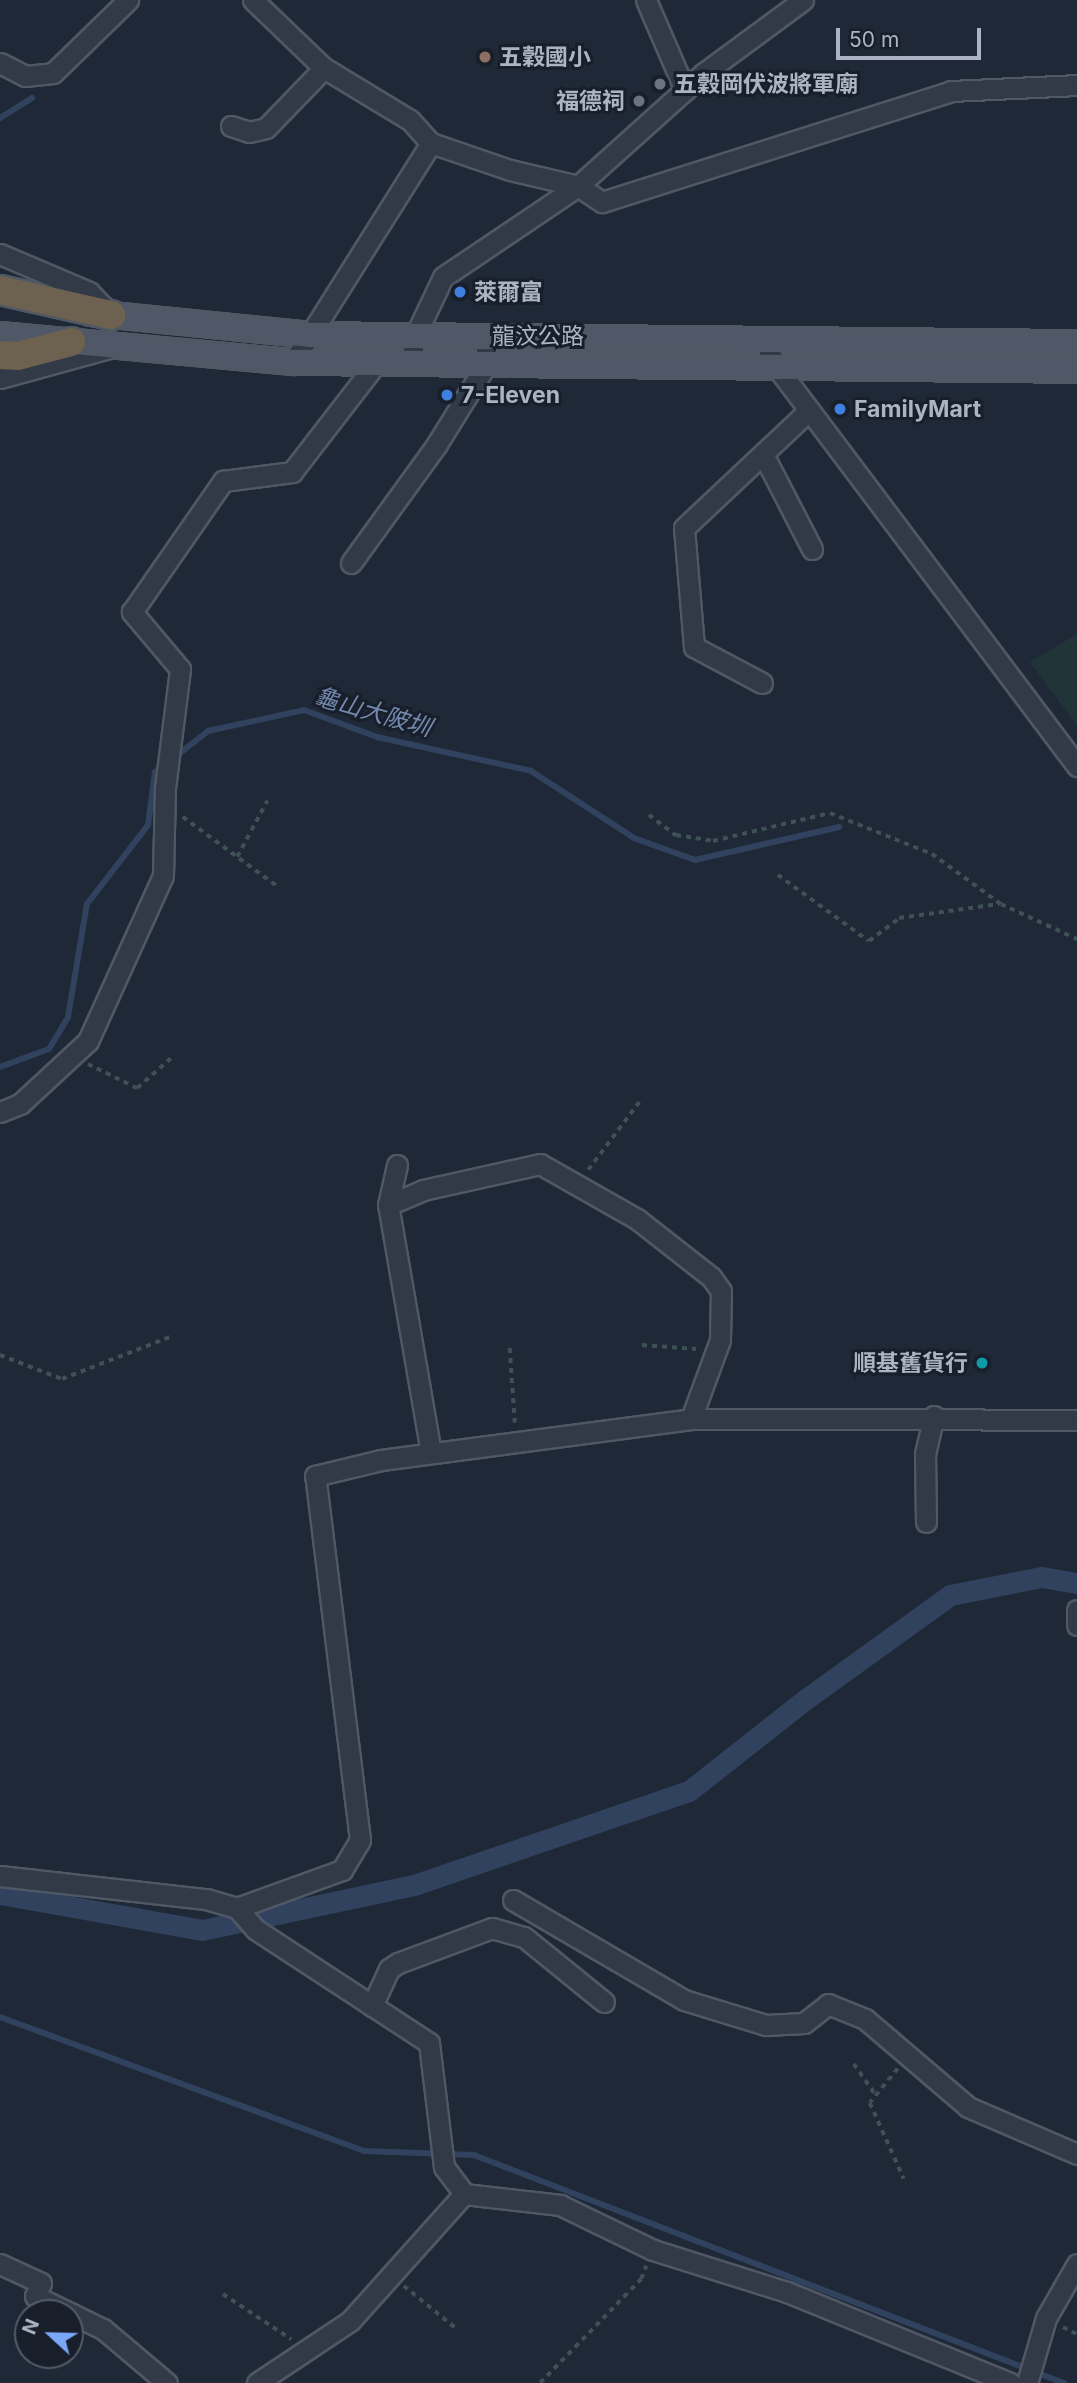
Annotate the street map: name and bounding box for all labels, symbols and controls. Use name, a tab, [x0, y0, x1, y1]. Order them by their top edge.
scale bar	[839, 14, 984, 58]
text: 50 m	[849, 27, 899, 52]
place label: 五穀國小	[499, 43, 591, 71]
marker: 五穀國小	[477, 49, 493, 65]
place label: 五穀岡伏波將軍廟	[674, 70, 858, 98]
marker: 五穀岡伏波將軍廟	[652, 76, 668, 92]
place label: 福德祠	[556, 87, 625, 115]
marker: 福德祠	[631, 93, 647, 109]
place label: 萊爾富	[474, 278, 543, 306]
marker: 萊爾富	[452, 284, 468, 300]
street label: 龍汶公路	[492, 322, 584, 350]
place label: 7-Eleven	[461, 381, 560, 409]
marker: 7-Eleven	[439, 387, 455, 403]
place label: FamilyMart	[854, 395, 981, 423]
marker: FamilyMart	[832, 401, 848, 417]
water label: 龜山大陂圳	[311, 682, 435, 742]
place label: 順基舊貨行	[853, 1349, 968, 1377]
marker: 順基舊貨行	[974, 1355, 990, 1371]
north arrow	[14, 2299, 84, 2369]
text: N	[18, 2316, 44, 2338]

